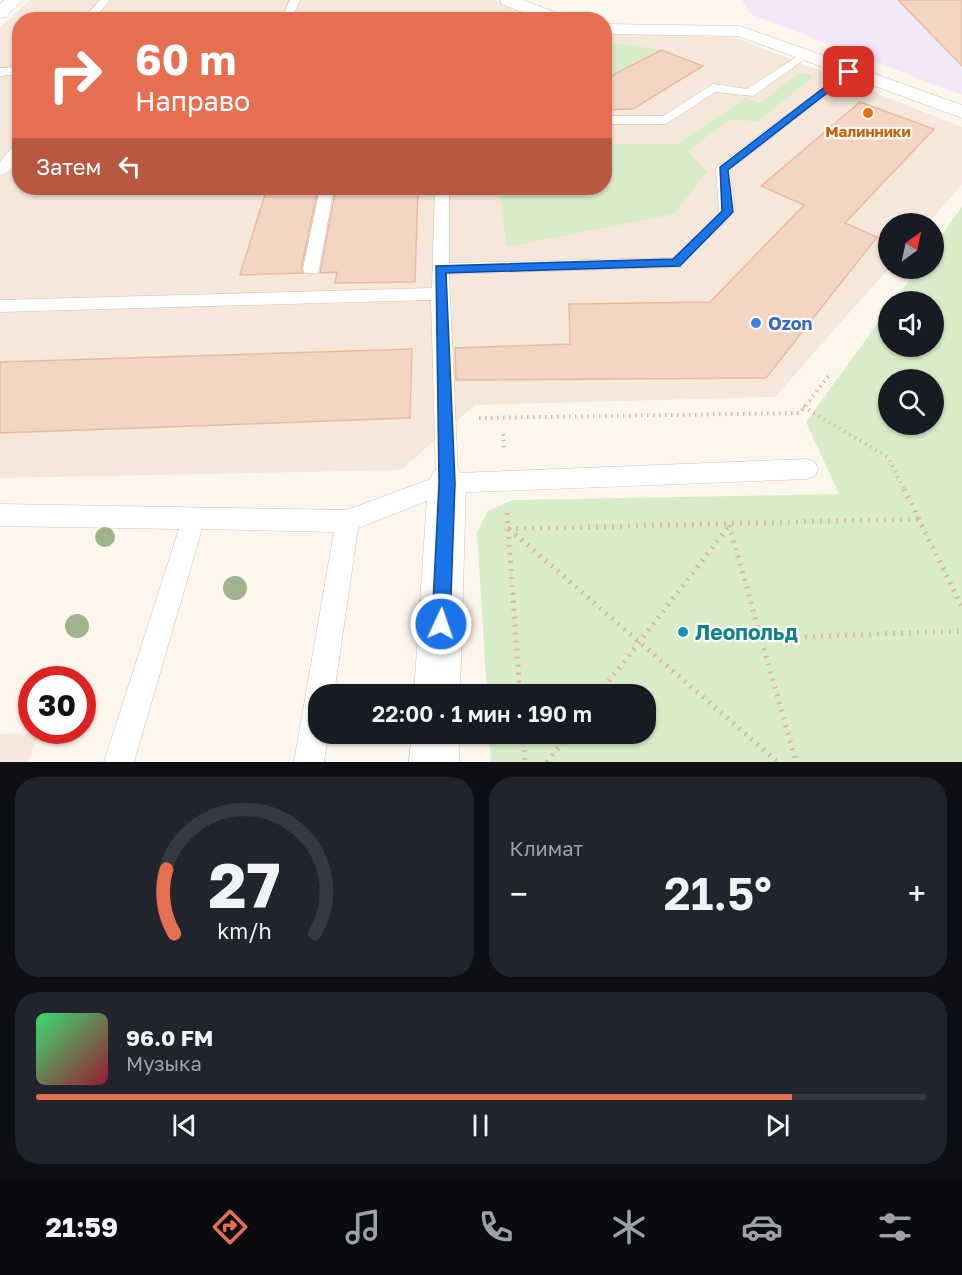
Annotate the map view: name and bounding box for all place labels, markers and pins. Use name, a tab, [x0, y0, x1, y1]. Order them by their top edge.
pin	[823, 46, 874, 97]
marker: Малинники	[861, 106, 875, 120]
place label: Малинники	[825, 122, 911, 140]
place label: Ozon	[768, 312, 813, 334]
marker: Ozon	[749, 316, 763, 330]
place label: Леопольд	[695, 619, 798, 645]
marker: Леопольд	[676, 625, 690, 639]

